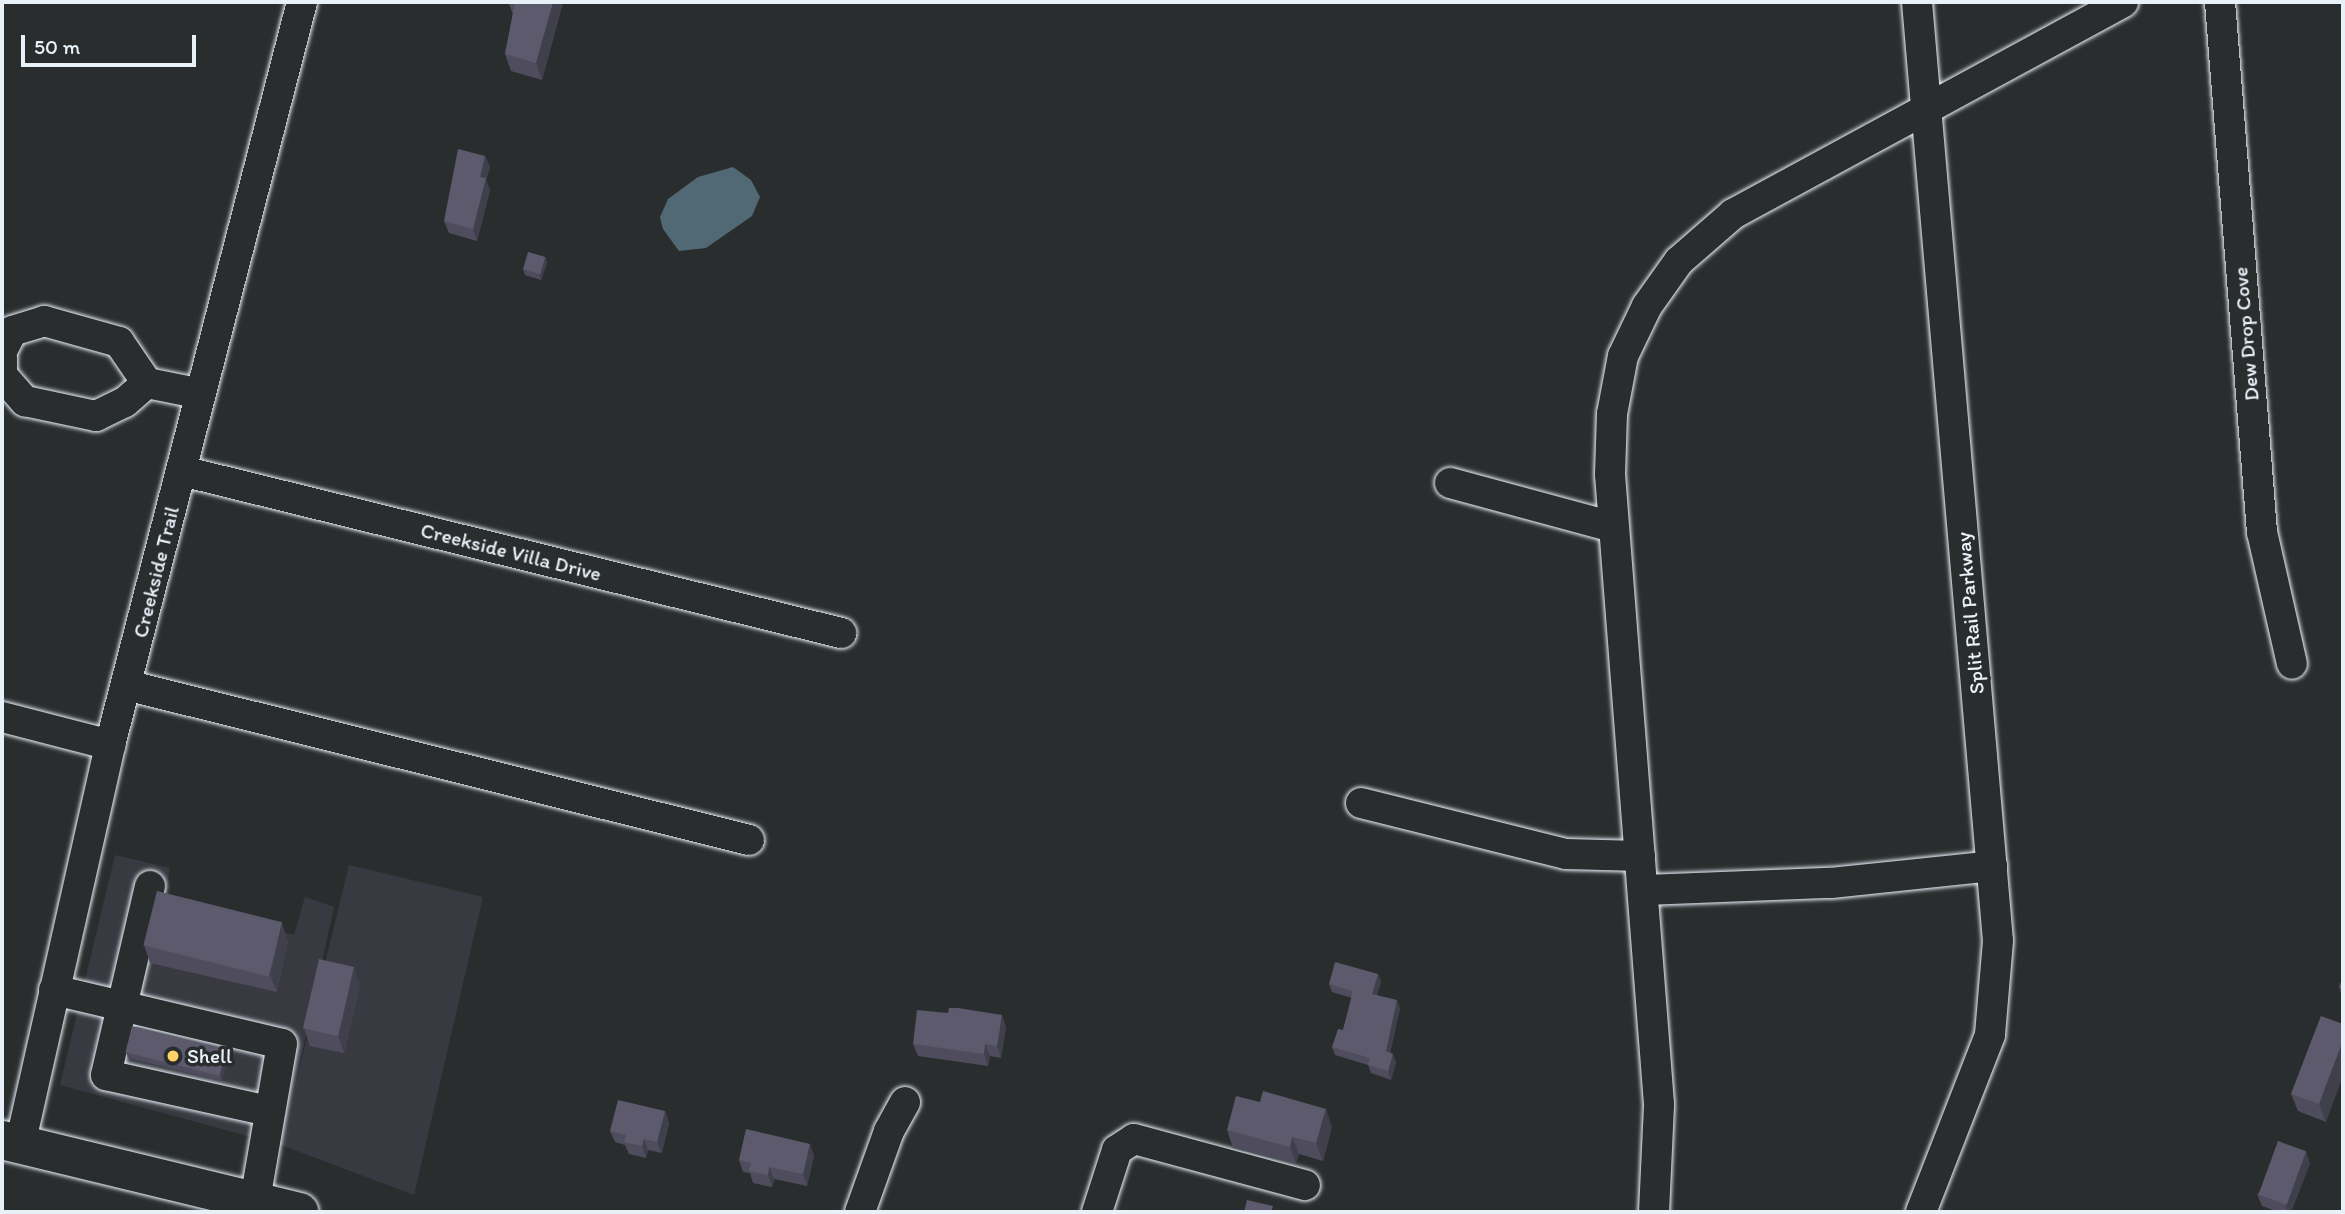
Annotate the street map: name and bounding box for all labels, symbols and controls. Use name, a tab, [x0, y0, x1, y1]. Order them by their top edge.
scale bar	[24, 21, 200, 65]
text: 50 m	[34, 34, 80, 59]
street label: Dew Drop Cove	[2228, 266, 2264, 402]
street label: Creekside Trail	[128, 504, 184, 640]
street label: Creekside Villa Drive	[418, 517, 604, 587]
street label: Split Rail Parkway	[1950, 531, 1990, 695]
place label: Shell	[187, 1043, 232, 1069]
marker: Shell	[165, 1048, 181, 1064]

